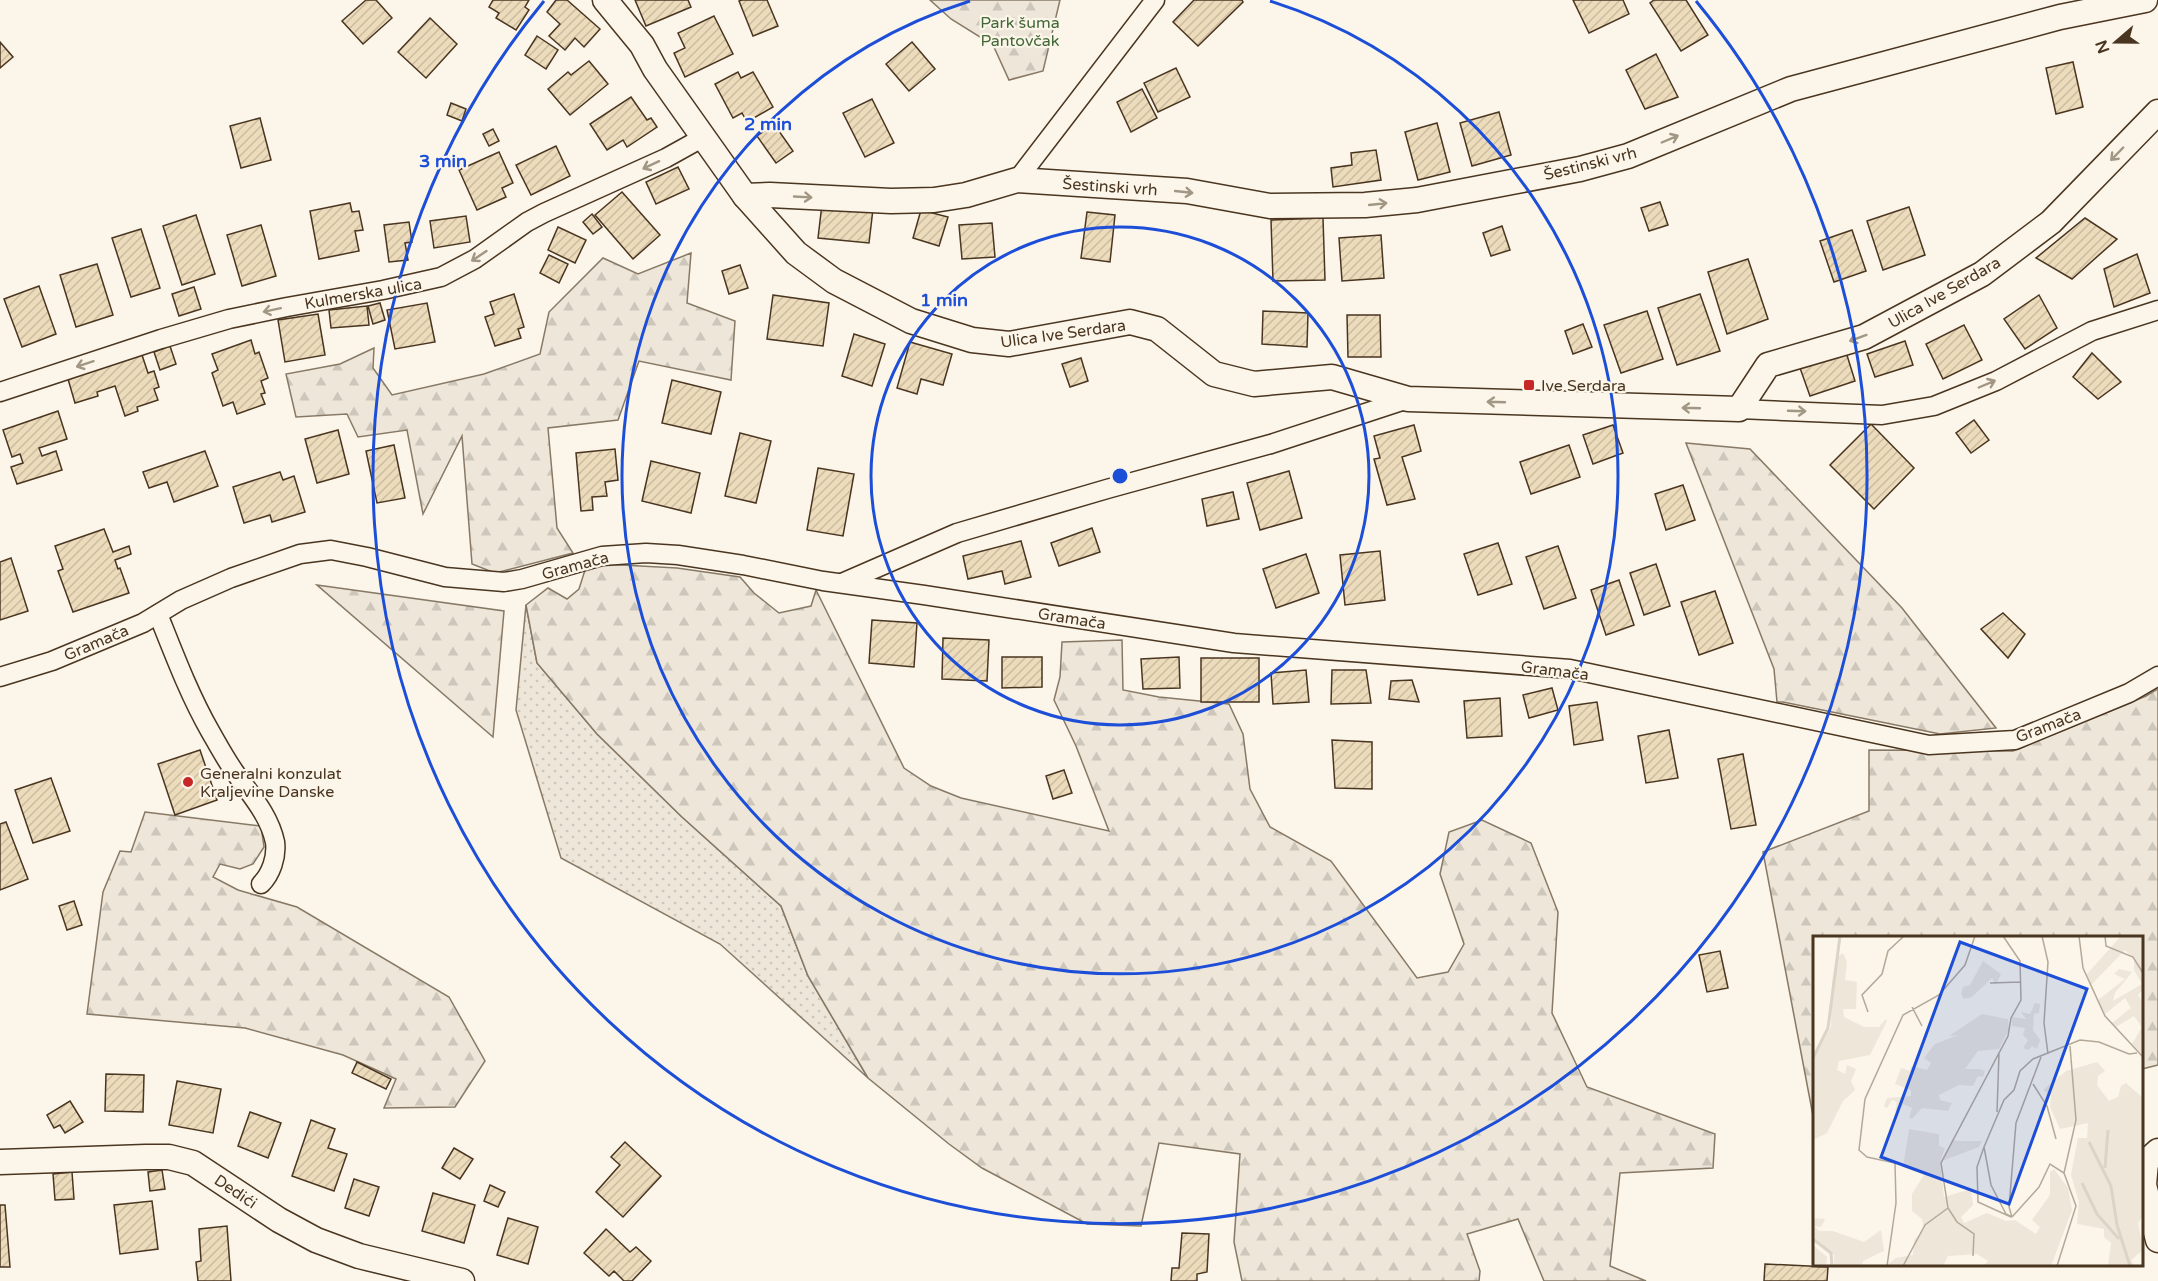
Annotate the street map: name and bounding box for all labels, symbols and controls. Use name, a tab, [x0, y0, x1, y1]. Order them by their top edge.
north arrow	[2086, 12, 2146, 72]
park label: Park šuma Pantovčak	[980, 13, 1060, 51]
text: N	[2091, 37, 2114, 56]
text: 2 min	[744, 113, 792, 135]
one-way arrow	[1660, 133, 1678, 144]
street label: Šestinski vrh	[1542, 143, 1639, 185]
one-way arrow	[2110, 147, 2125, 162]
text: 3 min	[419, 150, 467, 172]
one-way arrow	[642, 160, 660, 172]
street label: Šestinski vrh	[1062, 174, 1158, 200]
one-way arrow	[1174, 187, 1193, 198]
one-way arrow	[793, 191, 813, 202]
one-way arrow	[1367, 198, 1387, 209]
one-way arrow	[471, 250, 488, 262]
street label: Ulica Ive Serdara	[1885, 253, 2004, 333]
street label: Kulmerska ulica	[303, 274, 423, 314]
text: 1 min	[920, 289, 968, 311]
one-way arrow	[262, 305, 282, 316]
street label: Ulica Ive Serdara	[999, 315, 1127, 353]
one-way arrow	[1849, 334, 1868, 345]
one-way arrow	[76, 359, 95, 370]
place label: Ive Serdara	[1541, 376, 1626, 396]
marker: Ive Serdara	[1522, 378, 1536, 392]
one-way arrow	[1977, 378, 1996, 389]
one-way arrow	[1487, 396, 1507, 408]
one-way arrow	[1682, 402, 1702, 413]
one-way arrow	[1787, 406, 1807, 417]
centre of rings	[1110, 466, 1130, 486]
street label: Gramača	[540, 547, 611, 584]
street label: Gramača	[1036, 604, 1107, 634]
street label: Gramača	[61, 620, 132, 665]
street label: Gramača	[1520, 657, 1590, 685]
street label: Gramača	[2013, 704, 2084, 748]
place label: Generalni konzulat Kraljevine Danske	[200, 764, 342, 802]
marker: Generalni konzulat Kraljevine Danske	[181, 775, 195, 789]
inset map	[1813, 936, 2143, 1266]
street label: Dedići	[210, 1170, 261, 1213]

